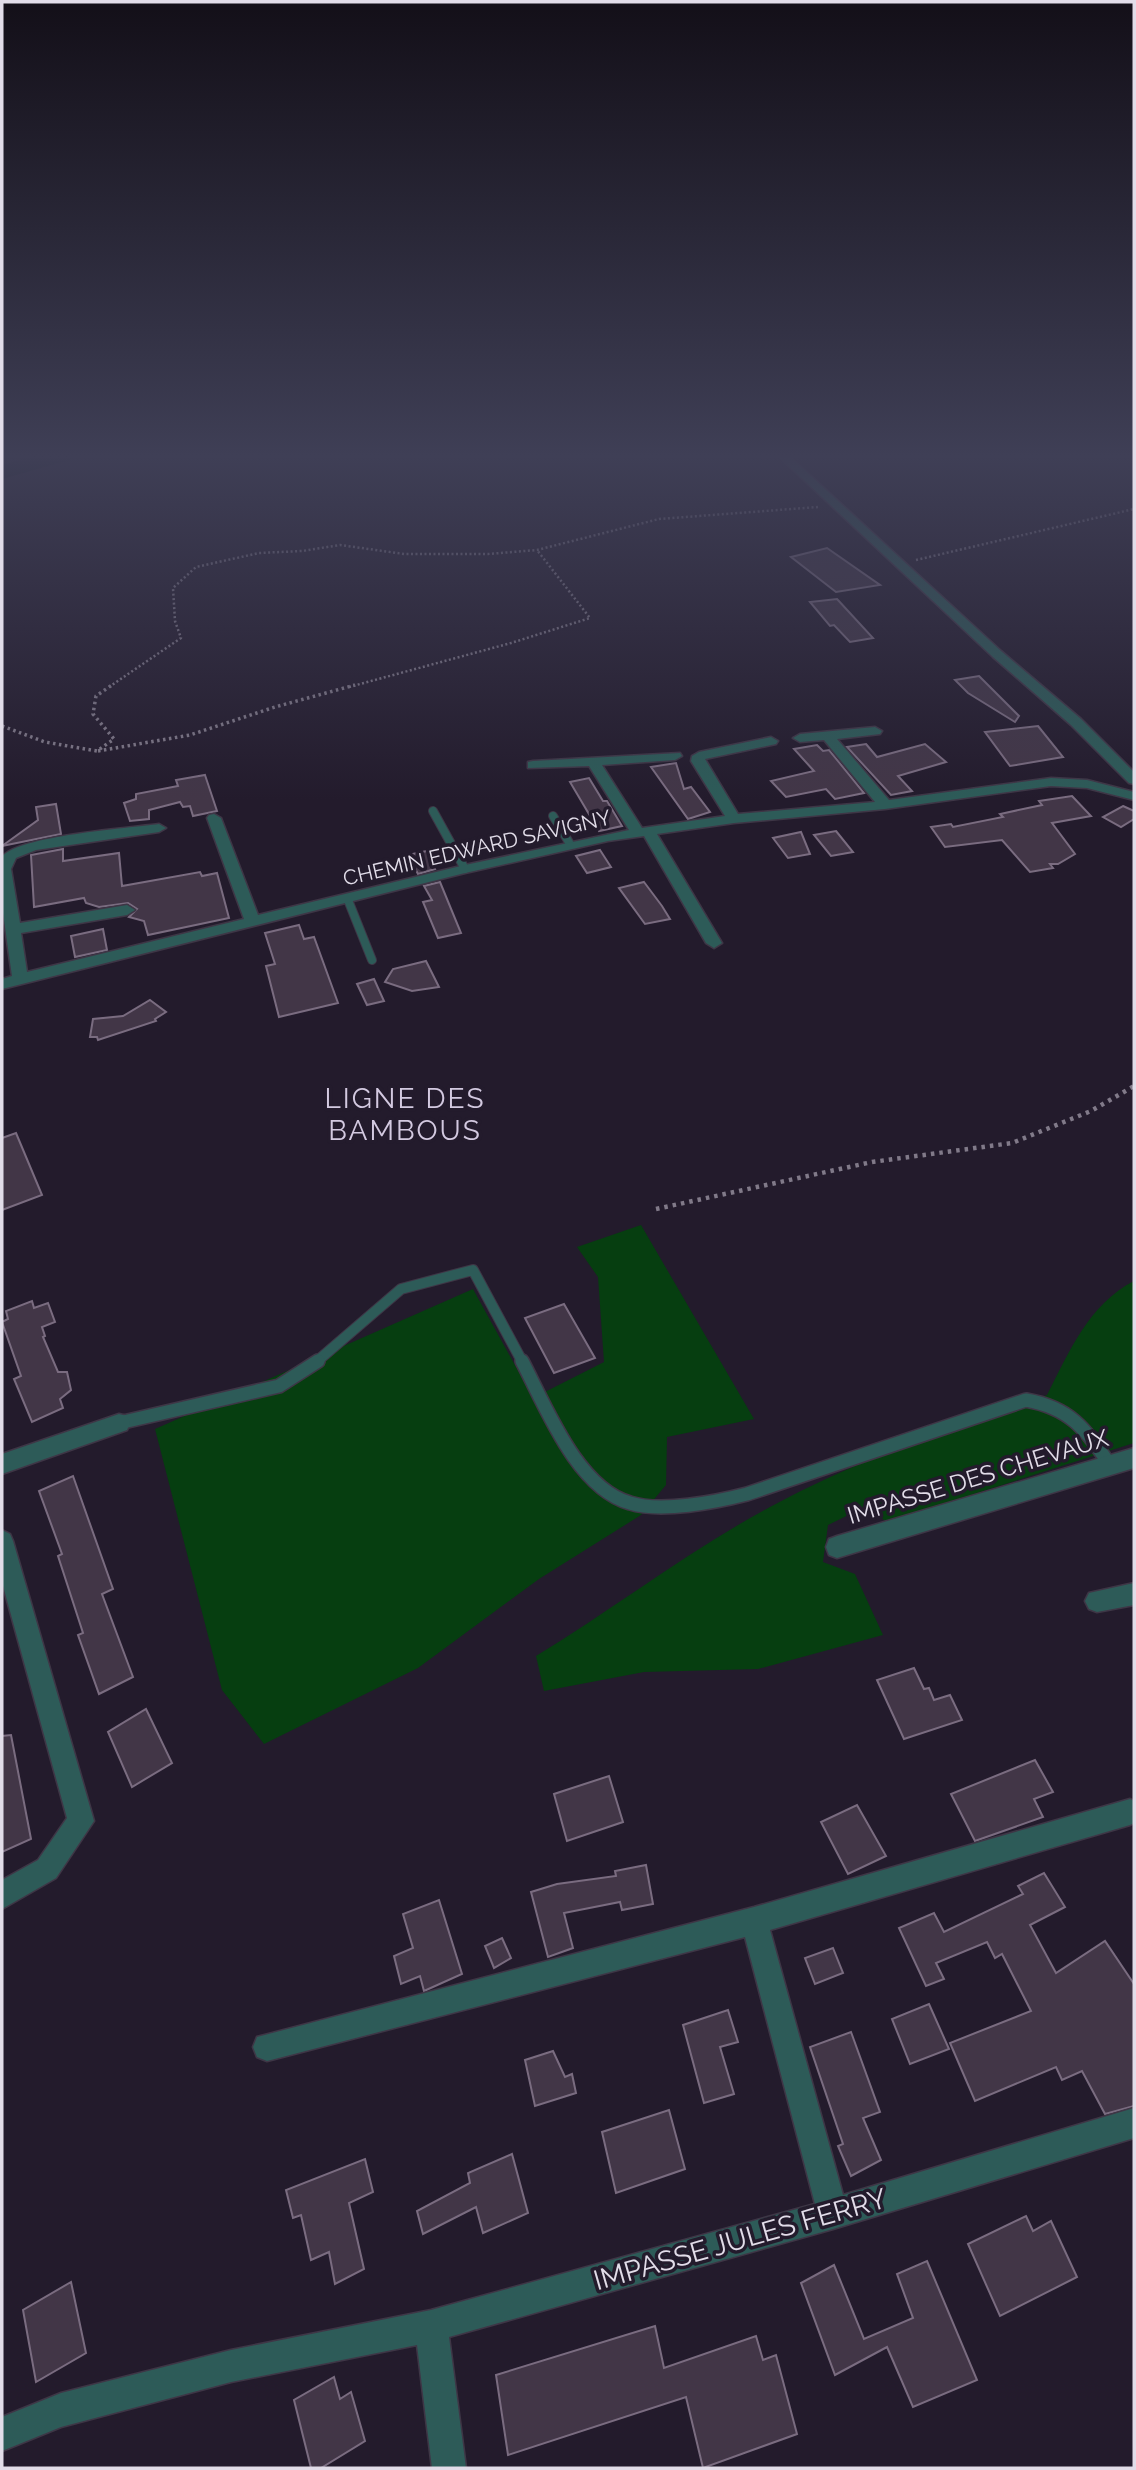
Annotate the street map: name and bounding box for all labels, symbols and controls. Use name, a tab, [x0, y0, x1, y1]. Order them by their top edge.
street label: CHEMIN EDWARD SAVIGNY	[341, 804, 613, 891]
district label: LIGNE DES BAMBOUS	[324, 1082, 486, 1147]
street label: IMPASSE DES CHEVAUX	[844, 1423, 1113, 1530]
street label: IMPASSE JULES FERRY	[590, 2182, 890, 2297]

